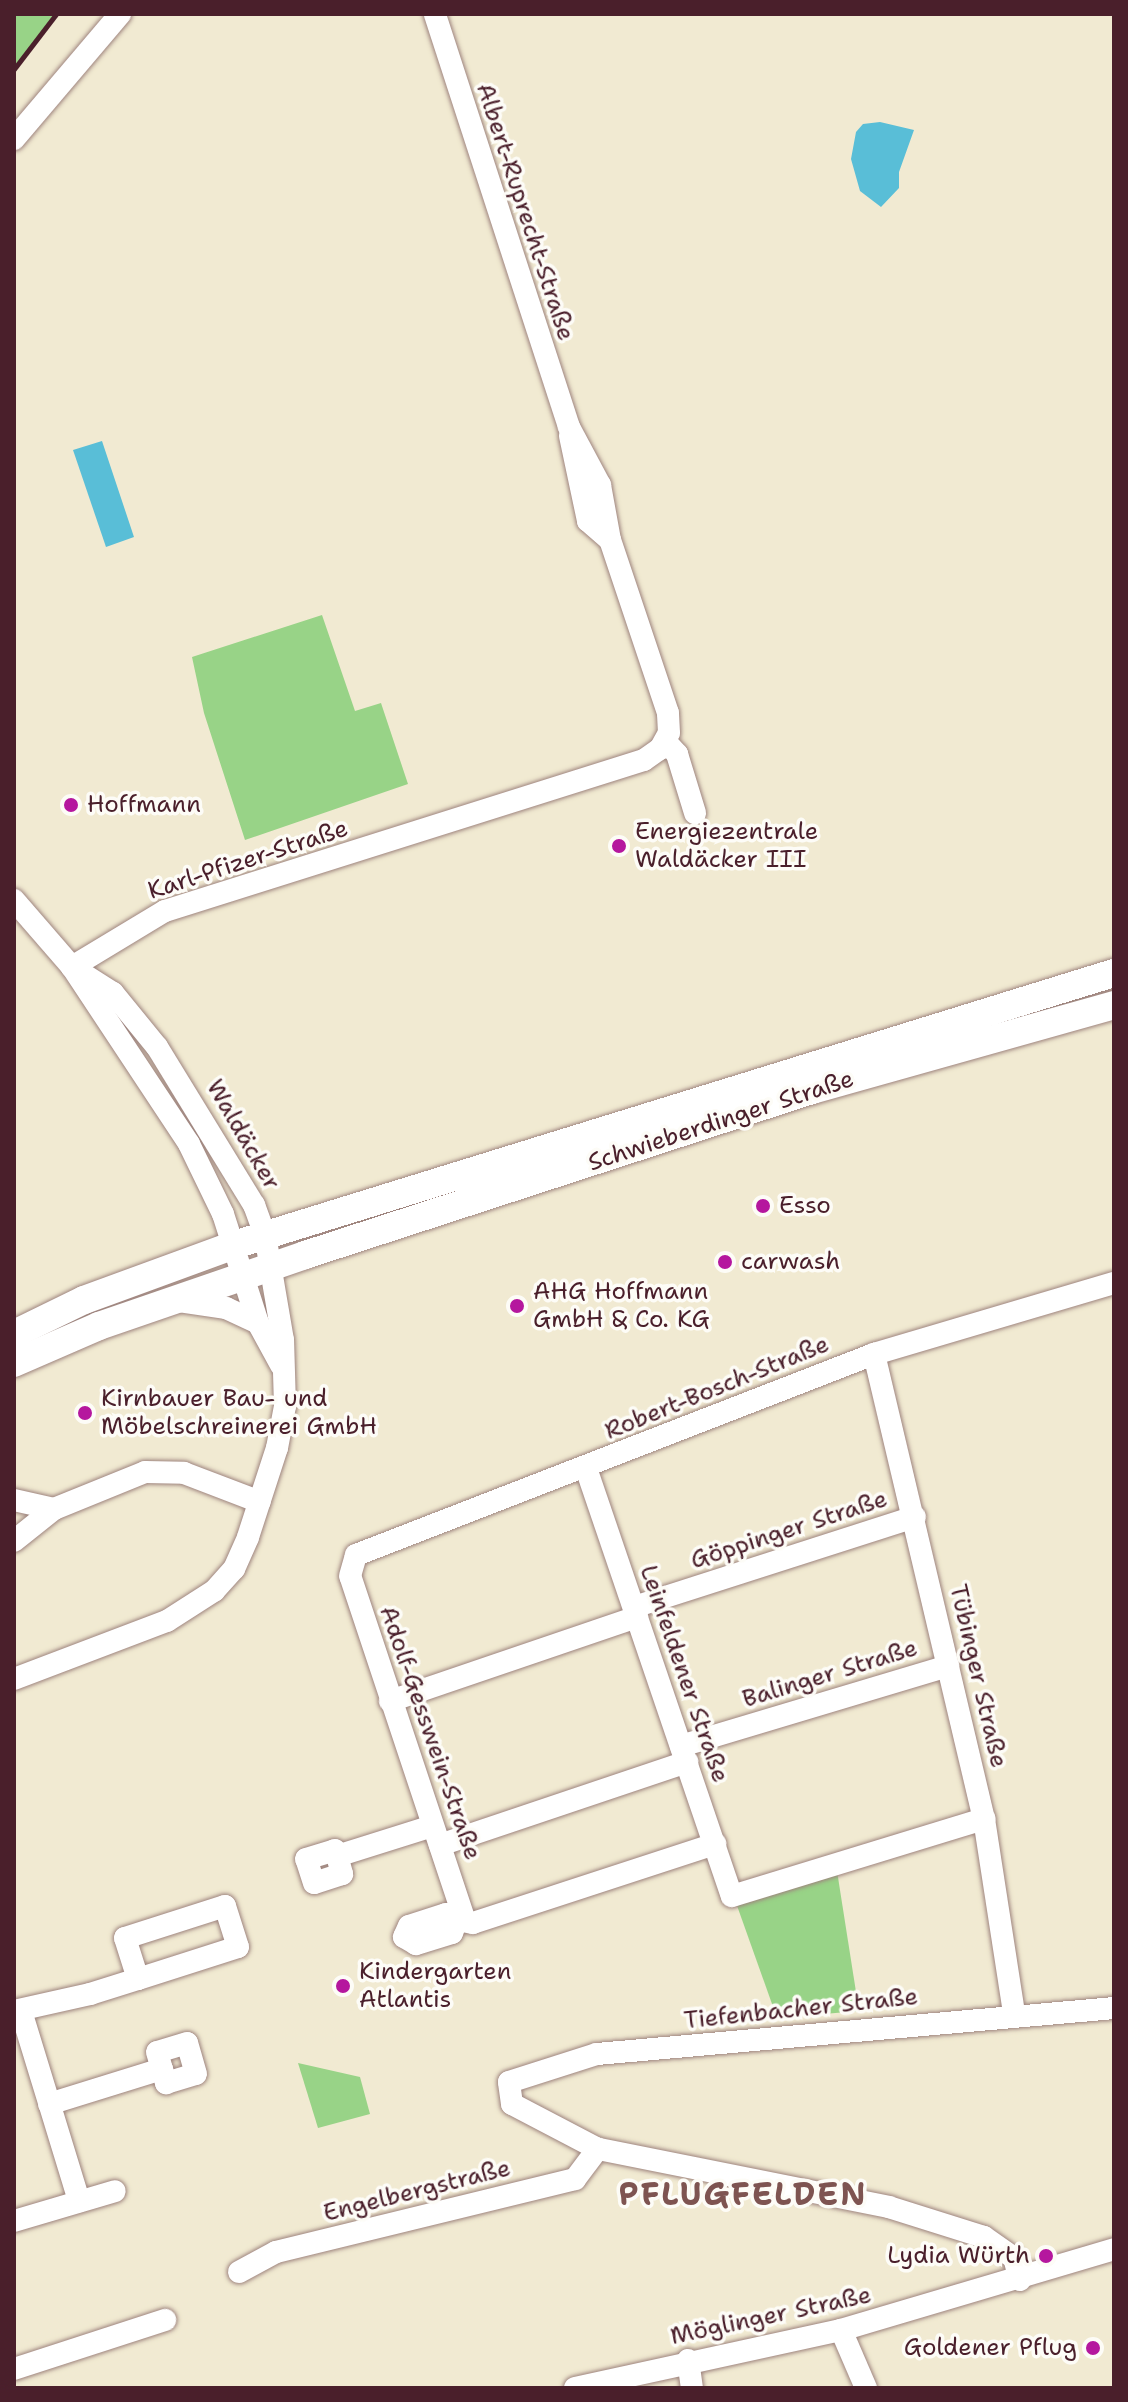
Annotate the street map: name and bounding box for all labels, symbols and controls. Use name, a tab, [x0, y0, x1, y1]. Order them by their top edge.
street label: Albert-Ruprecht-Straße	[470, 80, 580, 344]
place label: Hoffmann	[87, 791, 201, 819]
marker: Hoffmann	[62, 796, 80, 814]
street label: Karl-Pfizer-Straße	[144, 814, 352, 906]
place label: Energiezentrale Waldäcker III	[635, 818, 818, 874]
marker: Energiezentrale Waldäcker III	[610, 837, 628, 855]
street label: Schwieberdinger Straße	[585, 1064, 857, 1178]
street label: Waldäcker	[200, 1075, 286, 1195]
place label: Esso	[779, 1192, 831, 1220]
marker: Esso	[754, 1197, 772, 1215]
place label: carwash	[741, 1248, 840, 1276]
marker: carwash	[716, 1253, 734, 1271]
place label: AHG Hoffmann GmbH & Co. KG	[533, 1278, 710, 1334]
marker: AHG Hoffmann GmbH & Co. KG	[508, 1297, 526, 1315]
street label: Robert-Bosch-Straße	[601, 1330, 833, 1446]
place label: Kirnbauer Bau- und Möbelschreinerei GmbH	[101, 1385, 377, 1441]
marker: Kirnbauer Bau- und Möbelschreinerei GmbH	[76, 1404, 94, 1422]
street label: Göppinger Straße	[687, 1485, 891, 1575]
street label: Leinfeldener Straße	[633, 1562, 735, 1786]
street label: Tübinger Straße	[943, 1582, 1013, 1770]
street label: Adolf-Gesswein-Straße	[373, 1602, 487, 1864]
street label: Balinger Straße	[739, 1634, 921, 1714]
place label: Kindergarten Atlantis	[359, 1958, 511, 2014]
marker: Kindergarten Atlantis	[334, 1977, 352, 1995]
street label: Tiefenbacher Straße	[683, 1982, 919, 2036]
street label: Engelbergstraße	[320, 2154, 514, 2228]
district label: PFLUGFELDEN	[618, 2175, 868, 2213]
place label: Lydia Würth	[887, 2242, 1030, 2270]
marker: Lydia Würth	[1037, 2247, 1055, 2265]
street label: Möglinger Straße	[668, 2281, 874, 2351]
place label: Goldener Pflug	[904, 2334, 1077, 2362]
marker: Goldener Pflug	[1084, 2339, 1102, 2357]

